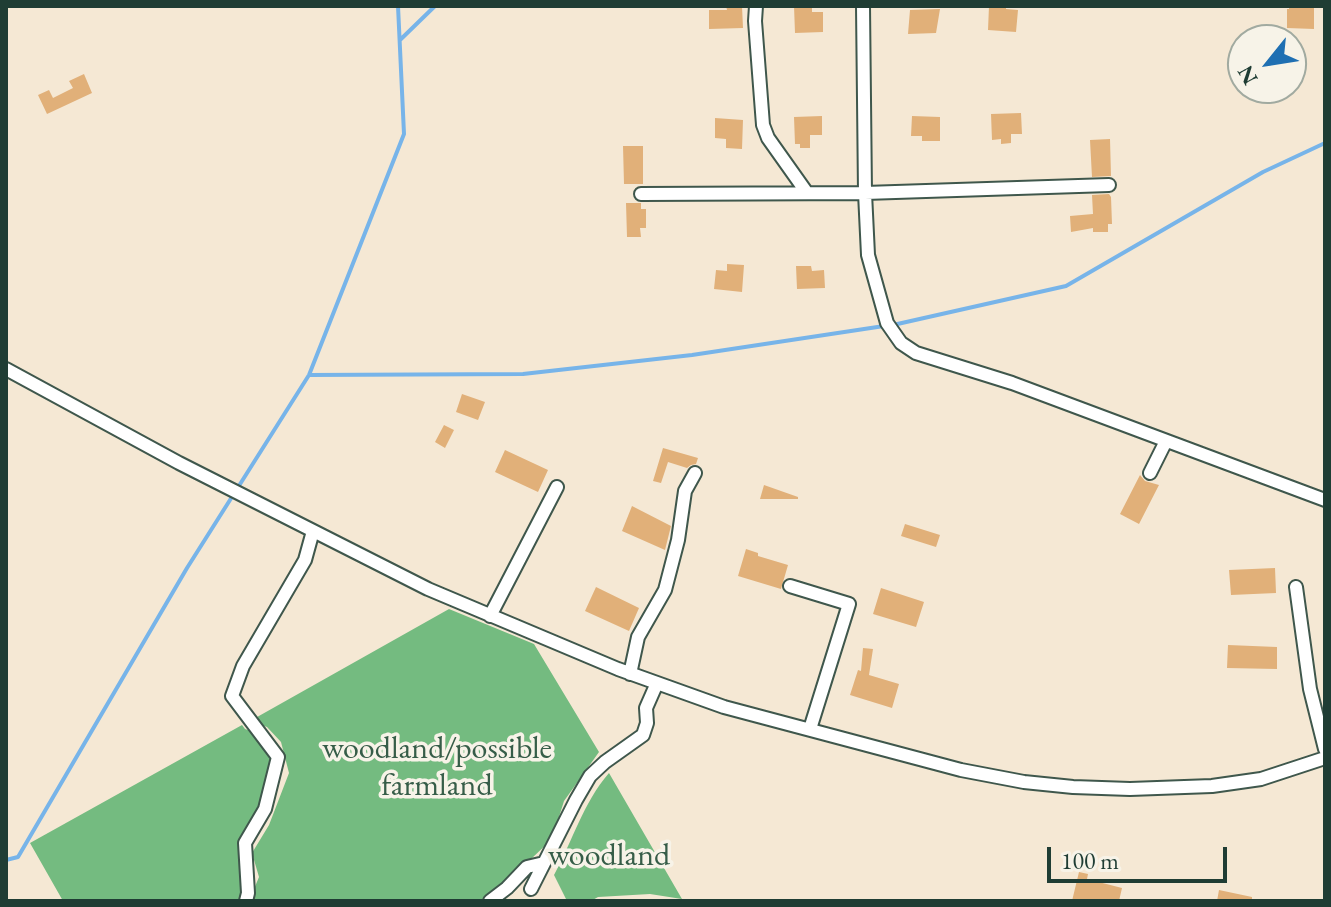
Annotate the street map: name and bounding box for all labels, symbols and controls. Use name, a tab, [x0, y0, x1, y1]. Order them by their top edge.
north arrow	[1227, 24, 1307, 104]
text: N	[1231, 60, 1265, 90]
park label: woodland/possible farmland	[322, 730, 552, 805]
scale bar	[1051, 831, 1231, 881]
park label: woodland	[548, 837, 670, 875]
text: 100 m	[1061, 845, 1119, 876]

